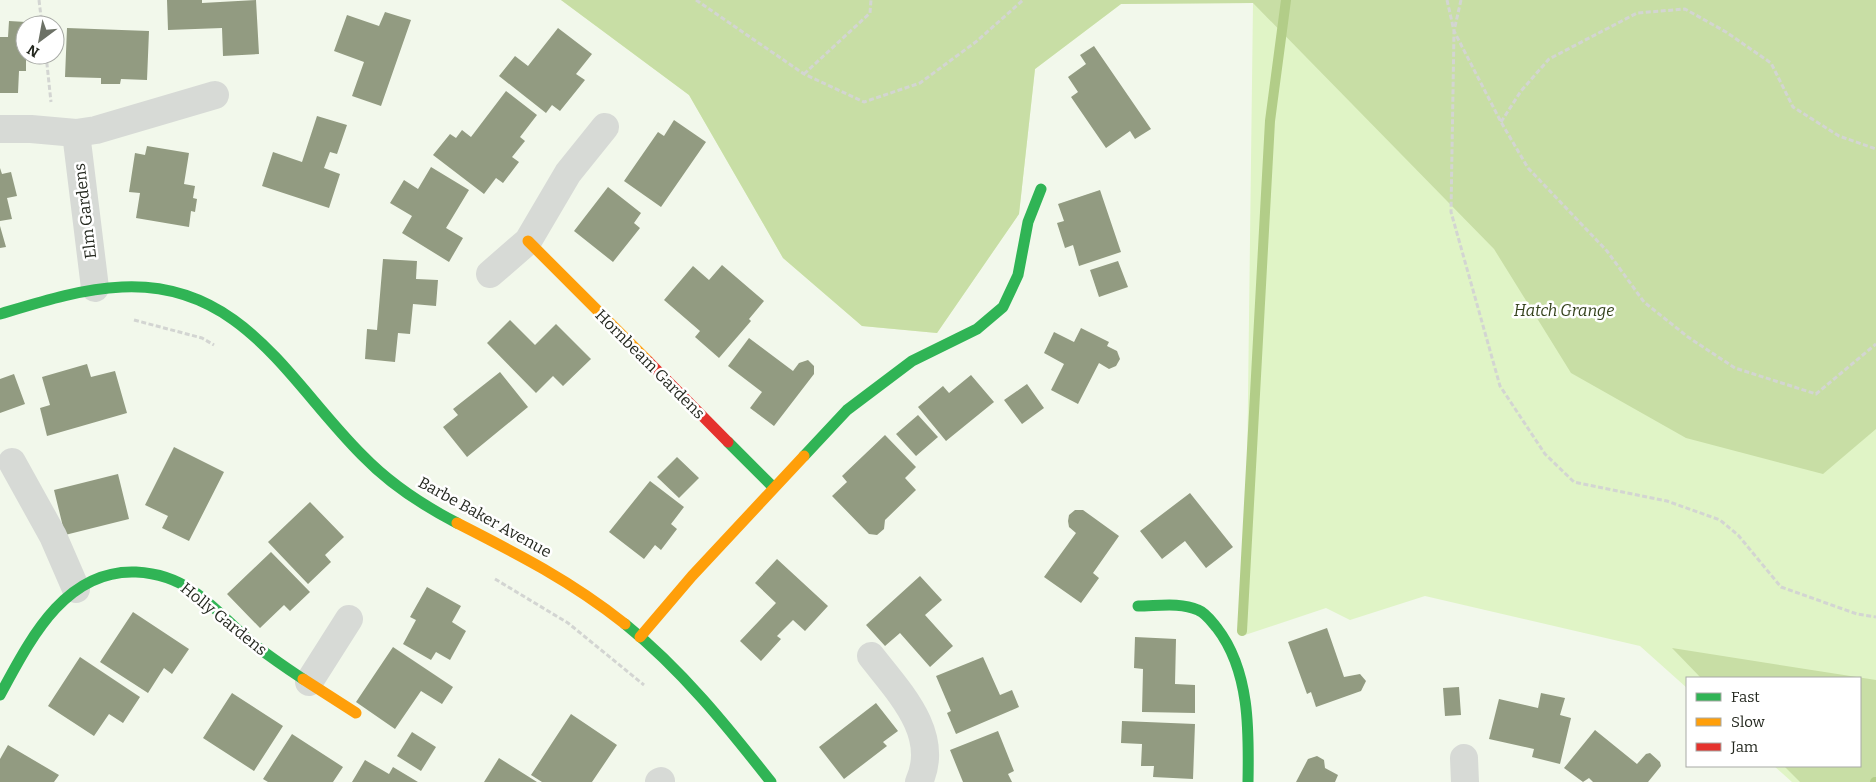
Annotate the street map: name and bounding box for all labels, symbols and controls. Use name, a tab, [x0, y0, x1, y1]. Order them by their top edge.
north arrow	[15, 15, 65, 65]
text: N	[24, 40, 42, 61]
street label: Elm Gardens	[70, 162, 100, 260]
park label: Hatch Grange	[1514, 301, 1614, 320]
street label: Hornbeam Gardens	[591, 305, 709, 423]
street label: Barbe Baker Avenue	[415, 473, 555, 561]
street label: Holly Gardens	[177, 578, 271, 660]
legend	[1686, 677, 1861, 767]
text: Fast	[1731, 688, 1760, 706]
text: Slow	[1731, 713, 1766, 731]
text: Jam	[1730, 738, 1759, 756]

